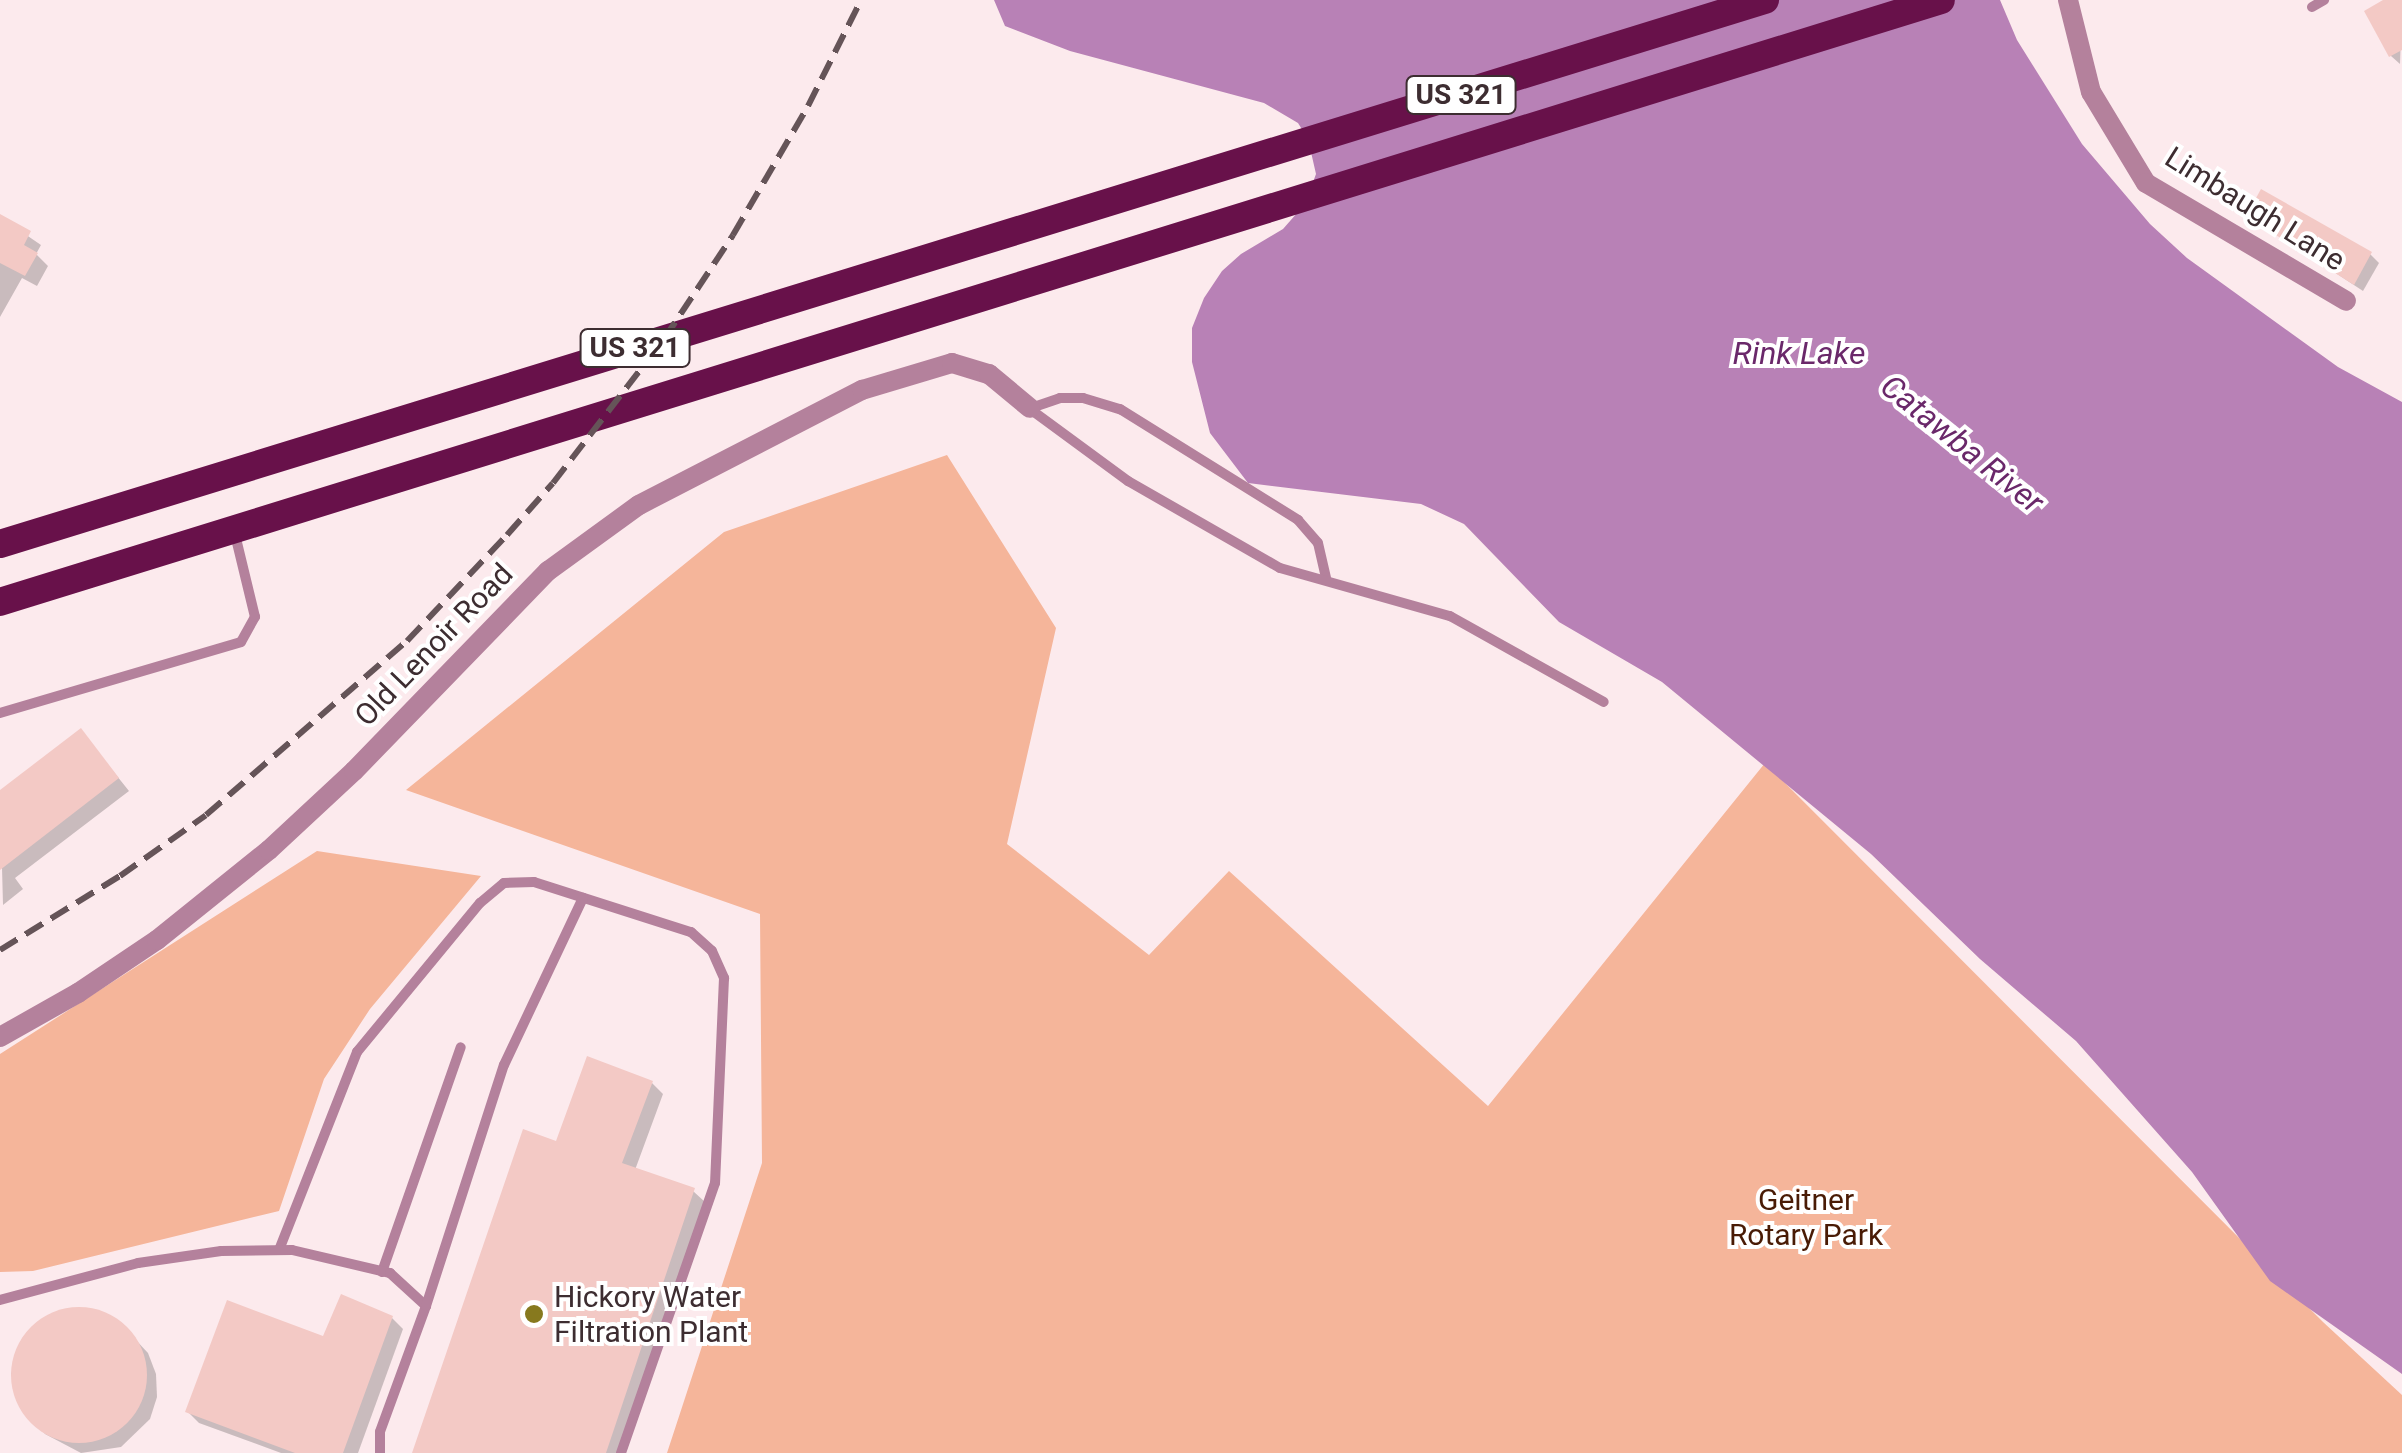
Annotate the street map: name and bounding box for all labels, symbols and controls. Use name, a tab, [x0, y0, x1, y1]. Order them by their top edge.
road number: US 321	[1404, 72, 1518, 118]
street label: Limbaugh Lane	[2158, 139, 2352, 279]
road number: US 321	[578, 325, 692, 371]
water label: Rink Lake	[1733, 334, 1865, 372]
water label: Catawba River	[1873, 367, 2051, 521]
street label: Old Lenoir Road	[347, 556, 521, 734]
park label: Geitner Rotary Park	[1729, 1182, 1883, 1252]
place label: Hickory Water Filtration Plant	[554, 1279, 748, 1350]
marker: Hickory Water Filtration Plant	[523, 1303, 545, 1325]

